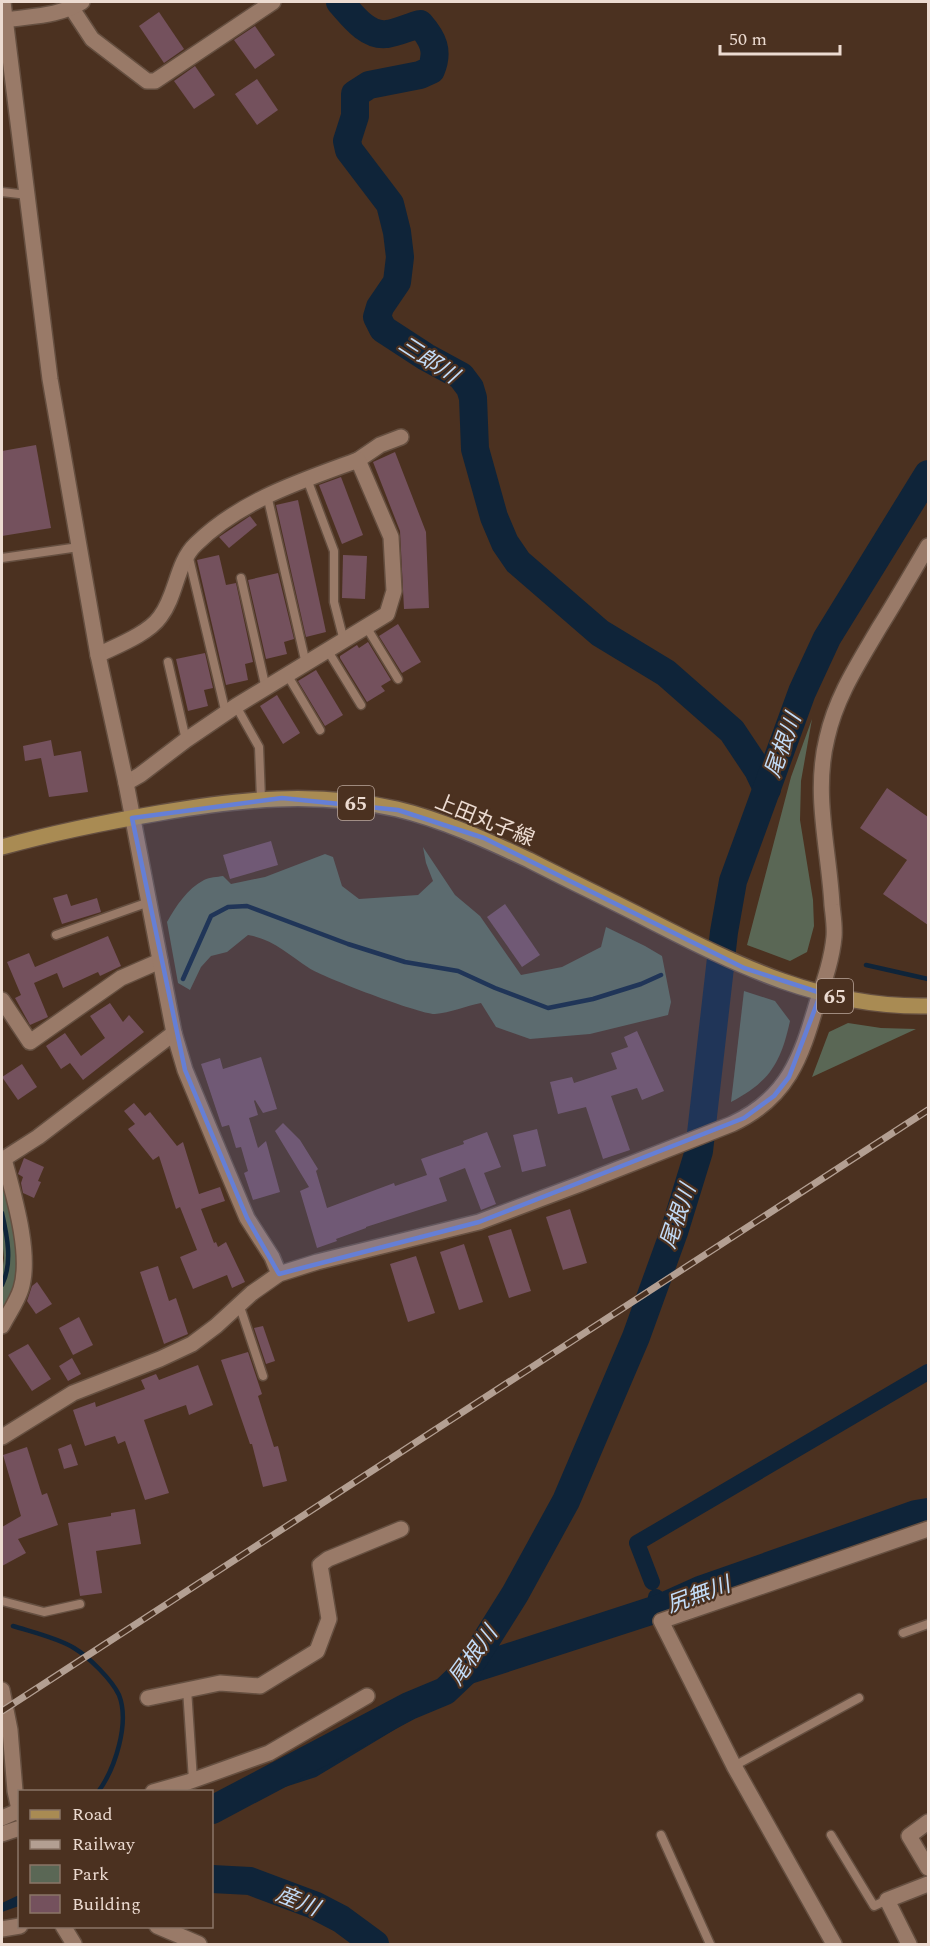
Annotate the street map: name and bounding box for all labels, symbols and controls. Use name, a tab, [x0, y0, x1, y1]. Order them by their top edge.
scale bar	[720, 18, 840, 56]
text: 50 m	[729, 26, 767, 53]
water label: 三郎川	[392, 328, 467, 393]
water label: 尾根川	[757, 707, 811, 782]
road number: 65	[338, 786, 374, 820]
street label: 上田丸子線	[430, 786, 539, 855]
road number: 65	[817, 979, 853, 1013]
water label: 尾根川	[652, 1178, 705, 1253]
water label: 尻無川	[662, 1568, 737, 1622]
water label: 尾根川	[440, 1618, 507, 1692]
legend	[18, 1790, 213, 1928]
text: Road	[72, 1801, 113, 1828]
text: Railway	[72, 1831, 136, 1858]
text: Park	[72, 1861, 109, 1888]
water label: 産川	[271, 1878, 326, 1926]
text: Building	[72, 1891, 141, 1918]

